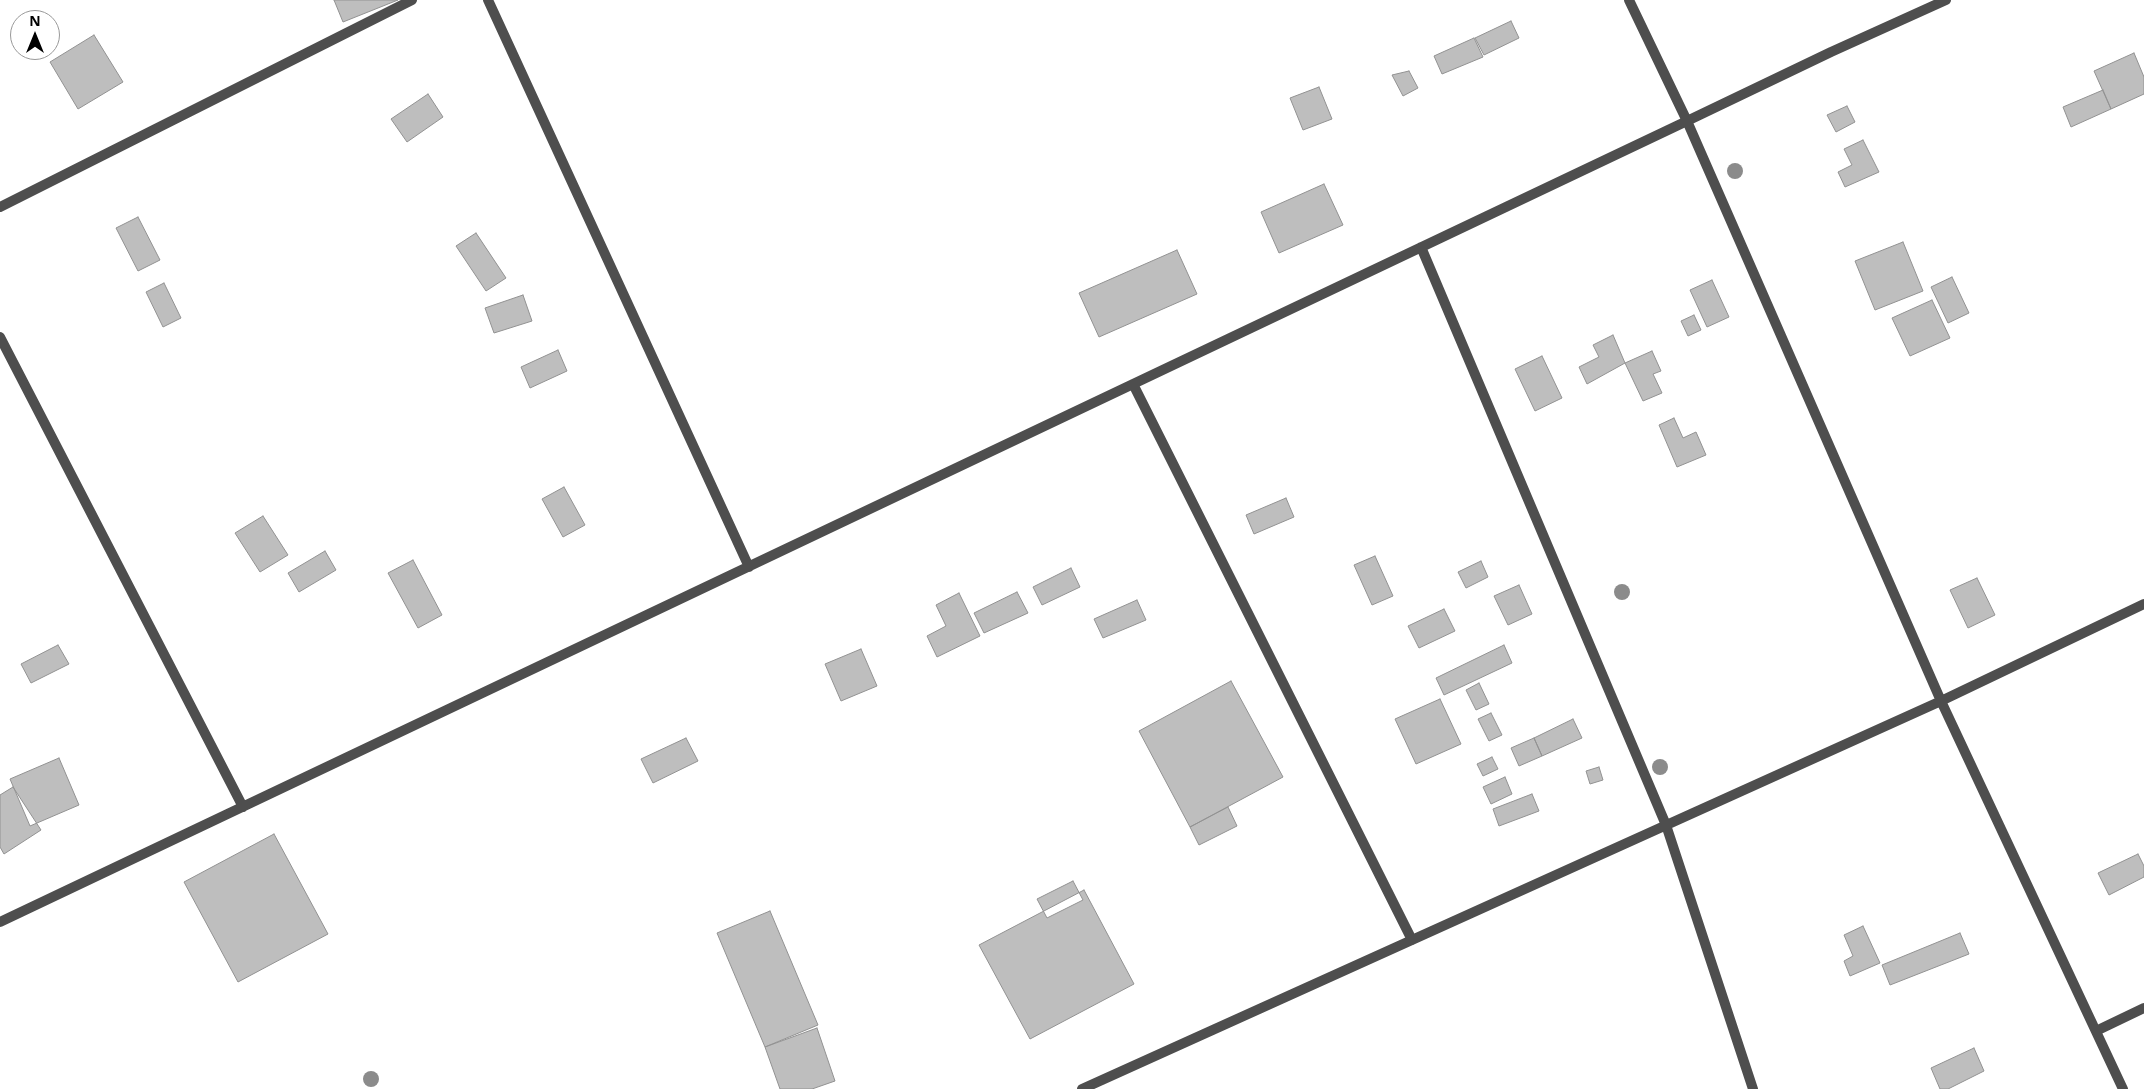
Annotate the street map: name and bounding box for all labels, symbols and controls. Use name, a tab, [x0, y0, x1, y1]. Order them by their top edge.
north arrow	[10, 10, 60, 60]
text: N	[29, 11, 41, 30]

